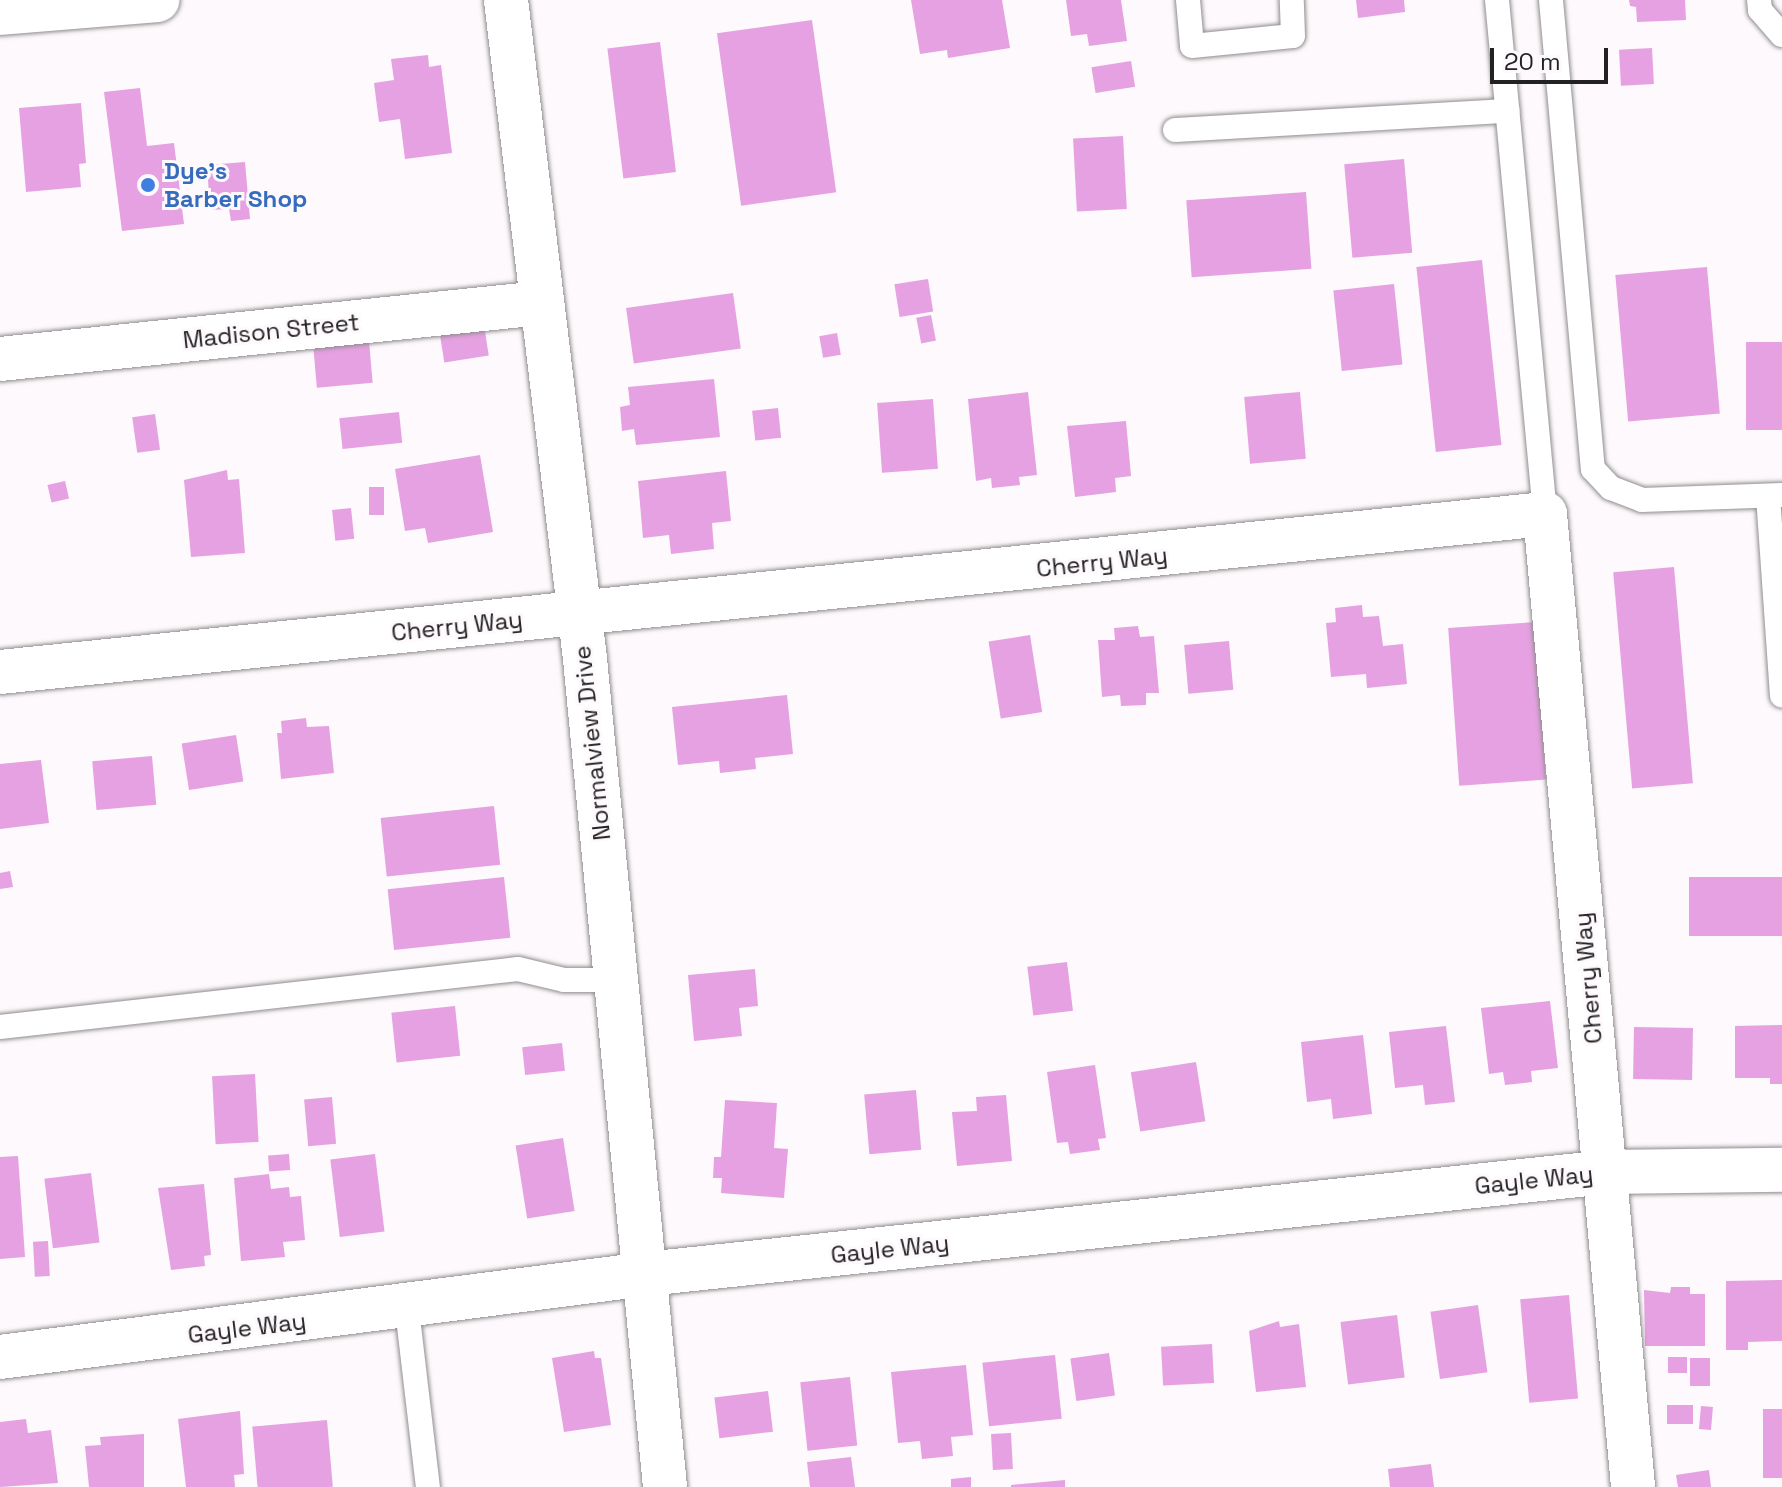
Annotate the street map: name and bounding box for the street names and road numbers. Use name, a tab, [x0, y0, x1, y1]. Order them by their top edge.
street label: Madison Street	[181, 307, 361, 355]
street label: Cherry Way	[1035, 541, 1169, 583]
street label: Cherry Way	[390, 605, 524, 647]
street label: Normalview Drive	[567, 644, 617, 842]
street label: Cherry Way	[1568, 911, 1608, 1045]
street label: Gayle Way	[1473, 1159, 1595, 1201]
street label: Gayle Way	[829, 1228, 951, 1270]
street label: Gayle Way	[186, 1306, 308, 1350]

